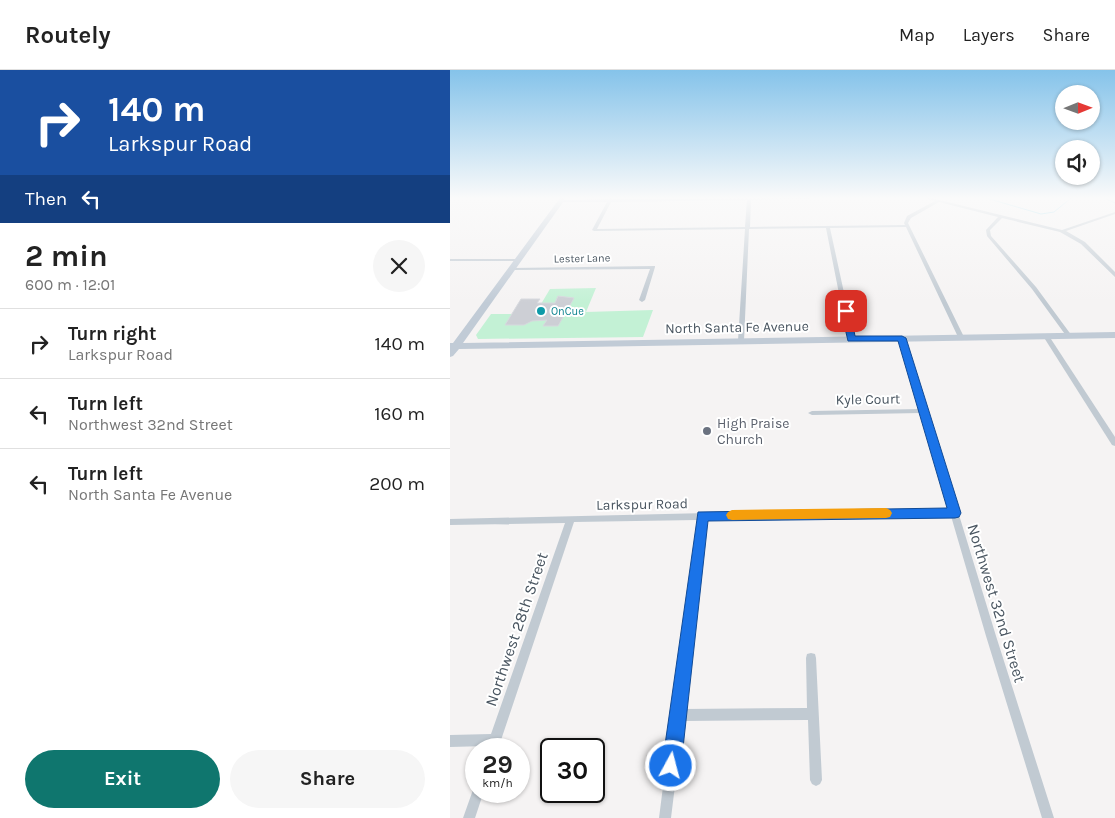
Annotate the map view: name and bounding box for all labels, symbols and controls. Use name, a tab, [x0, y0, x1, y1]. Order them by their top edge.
text: Routely	[25, 21, 111, 49]
text: Map	[899, 24, 935, 46]
text: Layers	[963, 24, 1015, 46]
text: Share	[1043, 24, 1090, 46]
north arrow	[1055, 85, 1100, 130]
map controls	[1055, 85, 1100, 185]
text: 140 m	[108, 89, 206, 130]
icon: right	[25, 90, 90, 155]
text: Larkspur Road	[108, 131, 252, 157]
button: sound	[1055, 140, 1100, 185]
icon: left	[77, 185, 105, 213]
text: Then	[25, 188, 67, 210]
text: 2 min	[25, 238, 108, 274]
button: close	[373, 240, 425, 292]
street label: Lester Lane	[554, 252, 611, 265]
text: 600 m · 12:01	[25, 275, 115, 294]
pin	[825, 290, 867, 332]
icon: arrive	[832, 297, 860, 325]
marker: OnCue	[535, 305, 547, 317]
place label: OnCue	[551, 305, 584, 318]
street label: North Santa Fe Avenue	[665, 318, 809, 337]
text: Turn right	[68, 323, 157, 345]
icon: right	[25, 330, 53, 358]
text: 140 m	[375, 333, 425, 355]
text: Larkspur Road	[68, 345, 173, 364]
street label: Kyle Court	[836, 390, 900, 409]
text: Turn left	[68, 393, 143, 415]
icon: left	[25, 400, 53, 428]
text: 160 m	[374, 403, 425, 425]
text: Northwest 32nd Street	[68, 415, 233, 434]
place label: High Praise Church	[717, 415, 789, 448]
marker: High Praise Church	[701, 425, 713, 437]
text: Turn left	[68, 463, 143, 485]
icon: left	[25, 470, 53, 498]
text: 200 m	[369, 473, 425, 495]
text: North Santa Fe Avenue	[68, 485, 232, 504]
street label: Larkspur Road	[596, 495, 688, 514]
street label: Northwest 32nd Street	[963, 522, 1030, 685]
street label: Northwest 28th Street	[481, 550, 552, 709]
speed limit sign: 30	[540, 738, 605, 803]
position arrow	[644, 739, 696, 791]
button: Exit	[25, 750, 220, 808]
button: Share	[230, 750, 425, 808]
text: 29	[482, 750, 513, 779]
text: km/h	[482, 776, 513, 790]

